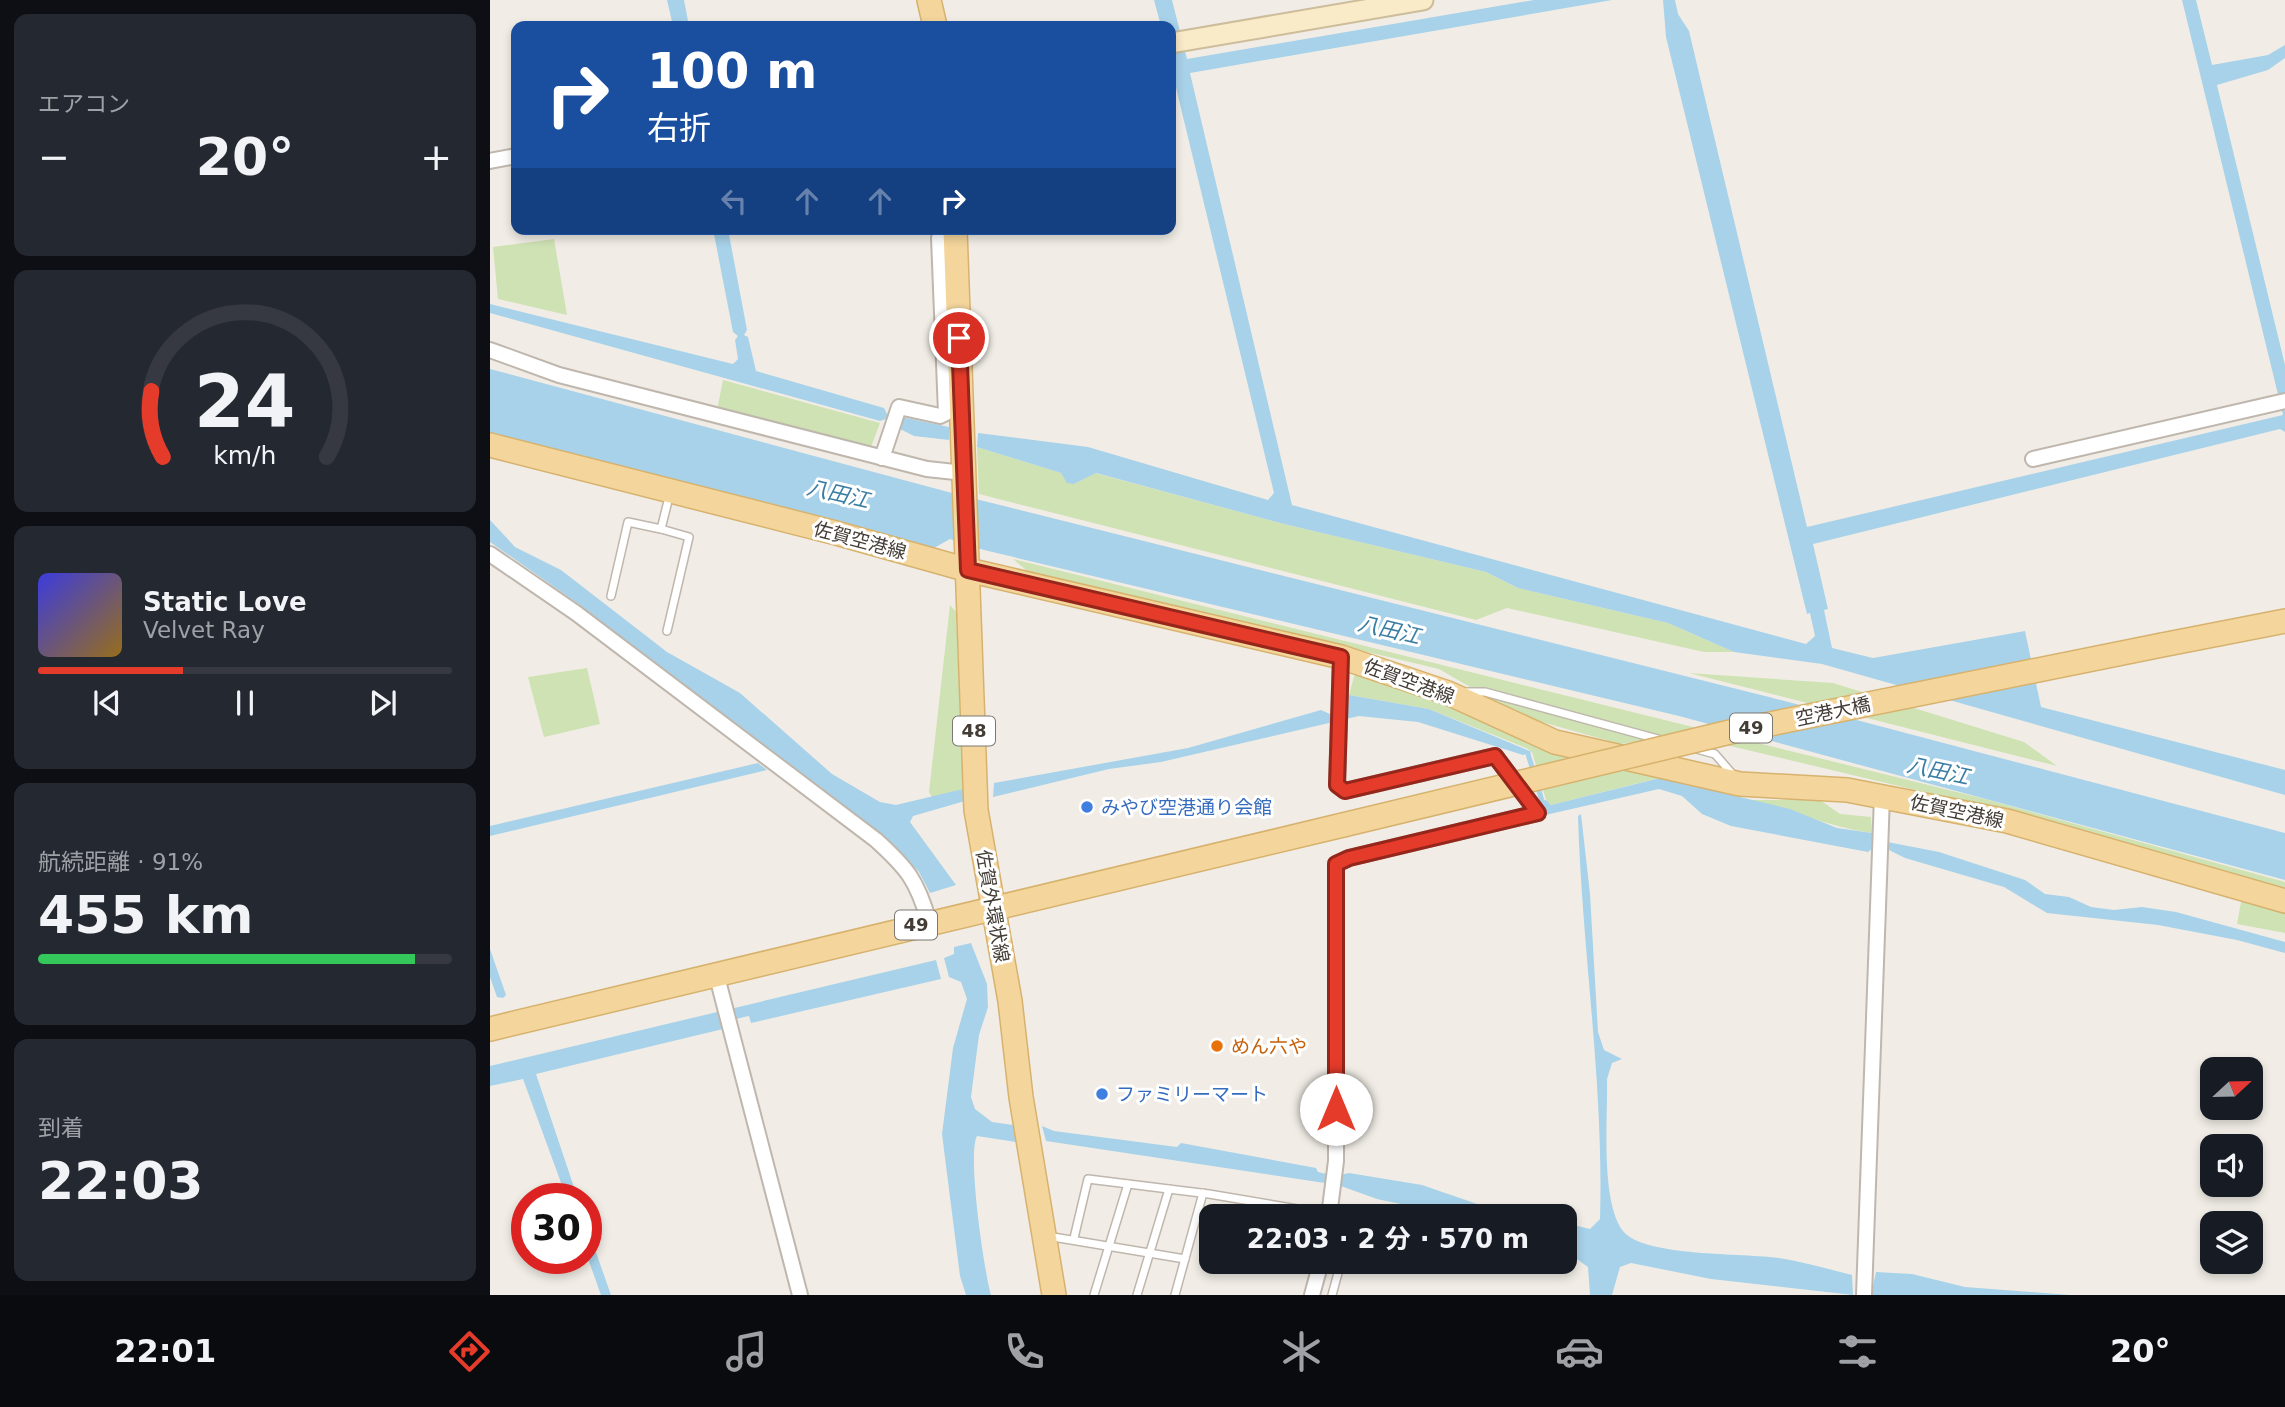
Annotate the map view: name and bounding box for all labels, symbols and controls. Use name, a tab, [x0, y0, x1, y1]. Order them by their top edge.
text: 100 m	[647, 43, 817, 100]
icon: right	[532, 49, 623, 140]
text: エアコン	[38, 91, 130, 117]
text: 右折	[647, 109, 711, 147]
text: 20°	[196, 127, 294, 187]
text: −	[38, 135, 70, 179]
text: +	[420, 135, 452, 179]
icon: left	[715, 182, 753, 220]
icon: ahead	[788, 182, 826, 220]
icon: ahead	[861, 182, 899, 220]
icon: right	[934, 182, 972, 220]
pin	[929, 308, 989, 368]
icon: arrive	[940, 319, 978, 357]
text: 24	[194, 360, 296, 445]
text: km/h	[213, 441, 277, 470]
water label: 八田江	[805, 475, 873, 513]
street label: 佐賀空港線	[811, 517, 909, 563]
text: Static Love	[143, 587, 307, 617]
water label: 八田江	[1356, 611, 1424, 649]
text: Velvet Ray	[143, 617, 265, 643]
street label: 佐賀空港線	[1361, 654, 1457, 708]
icon: previous	[88, 684, 126, 722]
icon: pause	[226, 684, 264, 722]
icon: next	[364, 684, 402, 722]
street label: 空港大橋	[1794, 692, 1872, 730]
road number: 49	[1730, 714, 1772, 742]
road number: 48	[953, 716, 995, 746]
water label: 八田江	[1905, 753, 1973, 790]
street label: 佐賀空港線	[1908, 790, 2006, 832]
place label: みやび空港通り会館	[1101, 796, 1272, 818]
marker: みやび空港通り会館	[1079, 799, 1095, 815]
street label: 佐賀外環状線	[972, 848, 1014, 964]
text: 航続距離 · 91%	[38, 849, 203, 875]
text: 455 km	[38, 885, 253, 945]
road number: 49	[895, 910, 937, 940]
place label: めん六や	[1231, 1035, 1307, 1057]
marker: めん六や	[1209, 1038, 1225, 1054]
north arrow	[2200, 1057, 2263, 1120]
map controls	[2200, 1057, 2263, 1274]
position arrow	[1299, 1072, 1373, 1146]
place label: ファミリーマート	[1116, 1083, 1268, 1105]
marker: ファミリーマート	[1094, 1086, 1110, 1102]
text: 到着	[38, 1115, 84, 1141]
button: sound	[2200, 1134, 2263, 1197]
text: 22:03	[38, 1151, 204, 1211]
speed limit sign: 30	[511, 1183, 602, 1274]
button: layers	[2200, 1211, 2263, 1274]
text: 22:03 · 2 分 · 570 m	[1247, 1224, 1529, 1254]
icon: directions	[445, 1327, 494, 1376]
icon: music	[722, 1327, 771, 1376]
icon: phone	[1000, 1327, 1049, 1376]
icon: climate	[1277, 1327, 1326, 1376]
icon: car	[1555, 1327, 1604, 1376]
icon: filters	[1833, 1327, 1882, 1376]
text: 22:01	[114, 1332, 216, 1370]
text: 20°	[2110, 1332, 2171, 1370]

